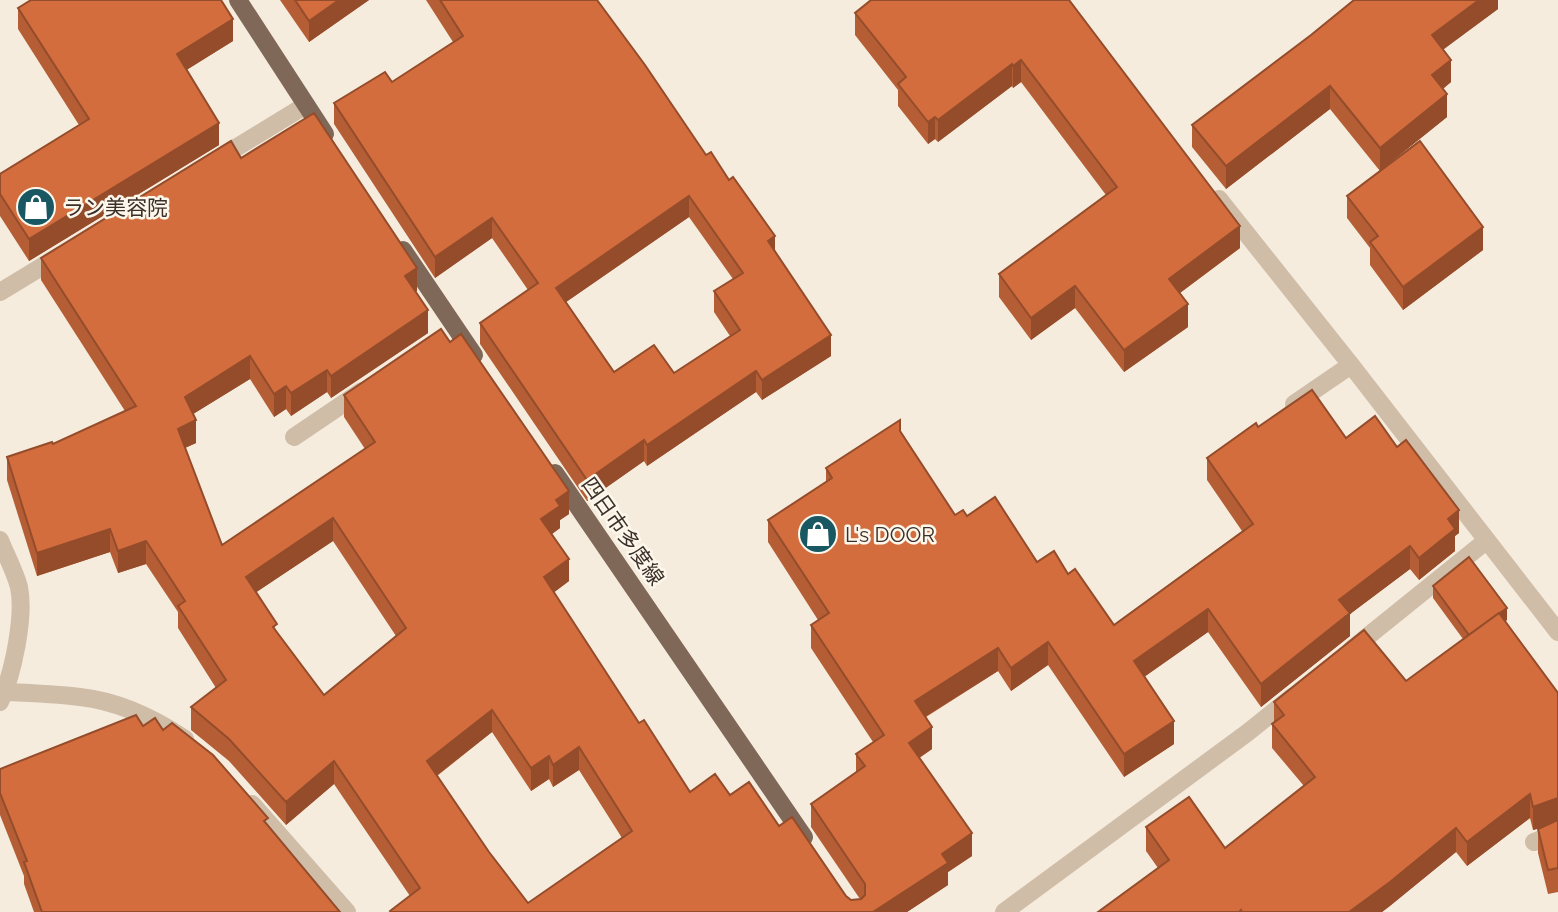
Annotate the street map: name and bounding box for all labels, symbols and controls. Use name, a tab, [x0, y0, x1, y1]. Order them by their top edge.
shop icon: ラン美容院	[15, 186, 57, 228]
place label: ラン美容院	[63, 195, 168, 220]
street label: 四日市多度線	[577, 472, 669, 590]
shop icon: L's DOOR	[797, 513, 839, 555]
place label: L's DOOR	[845, 522, 935, 547]

